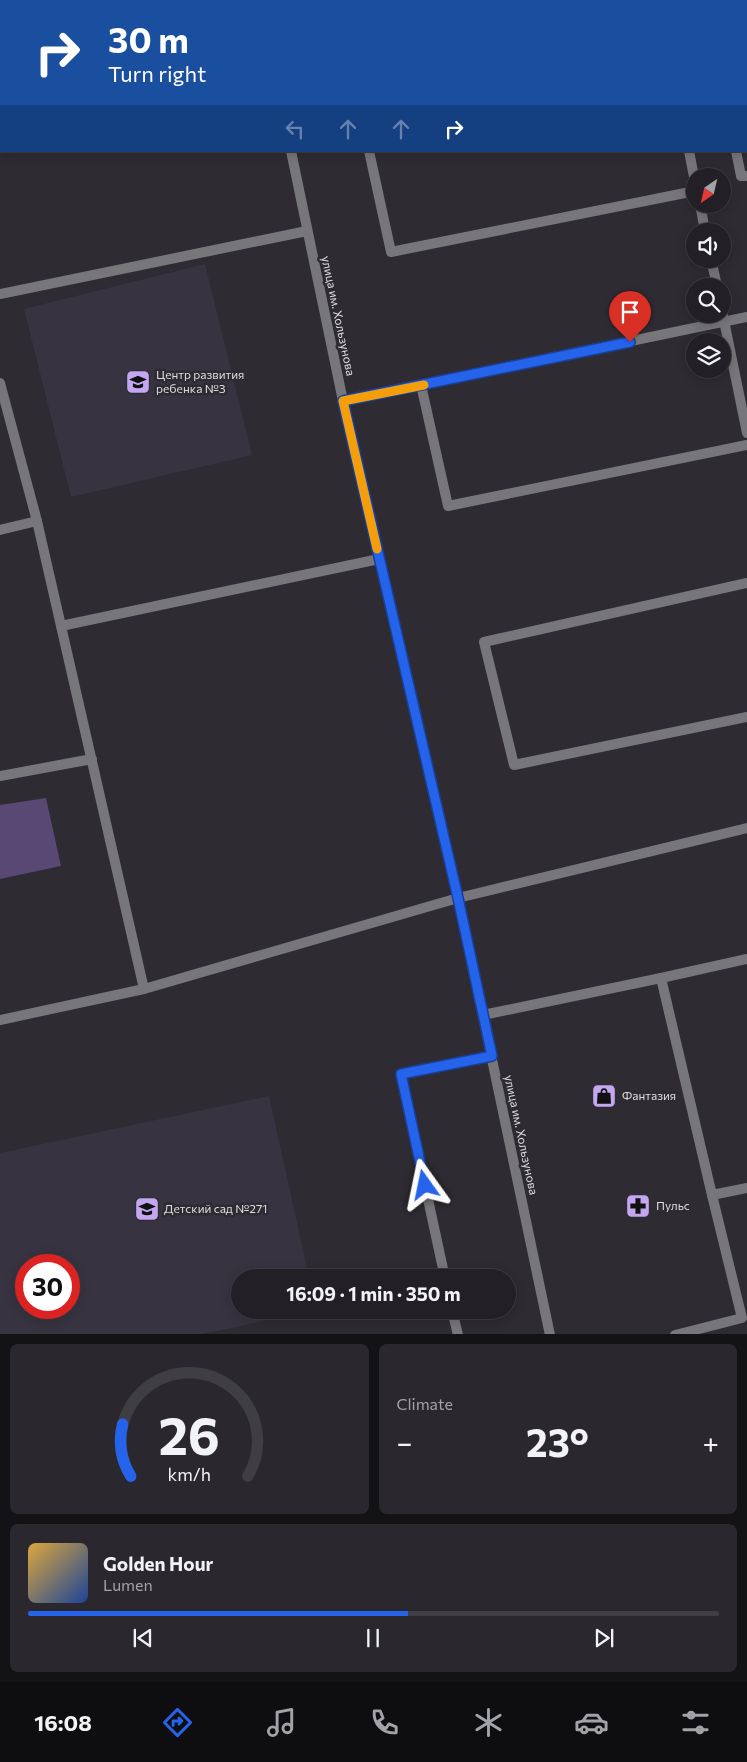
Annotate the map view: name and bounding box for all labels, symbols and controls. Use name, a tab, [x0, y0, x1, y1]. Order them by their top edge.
text: 30 m	[108, 17, 189, 60]
icon: right	[25, 20, 90, 85]
text: Turn right	[108, 60, 206, 87]
icon: left	[281, 115, 309, 143]
icon: ahead	[334, 115, 362, 143]
icon: ahead	[387, 115, 415, 143]
icon: right	[440, 115, 468, 143]
north arrow	[686, 168, 731, 212]
map controls	[686, 168, 731, 378]
button: sound	[686, 223, 731, 268]
street label: улица им. Хользунова	[319, 255, 359, 377]
button: search	[686, 278, 731, 323]
pin	[609, 291, 651, 342]
icon: arrive	[616, 298, 644, 326]
button: layers	[686, 333, 731, 378]
place label: Центр развития ребенка №3	[156, 367, 244, 395]
school or university icon: Центр развития ребенка №3	[125, 369, 151, 395]
street label: улица им. Хользунова	[502, 1074, 542, 1196]
shop icon: Фантазия	[591, 1083, 617, 1109]
place label: Фантазия	[622, 1088, 676, 1102]
position arrow	[398, 1158, 450, 1210]
pharmacy icon: Пульс	[625, 1193, 651, 1219]
school or university icon: Детский сад №271	[134, 1196, 160, 1222]
place label: Пульс	[656, 1198, 690, 1212]
place label: Детский сад №271	[164, 1201, 267, 1215]
speed limit sign: 30	[15, 1254, 80, 1319]
text: 16:09 · 1 min · 350 m	[286, 1282, 461, 1305]
text: Climate	[397, 1394, 453, 1413]
text: 26	[159, 1402, 220, 1466]
text: 23°	[526, 1418, 589, 1465]
text: −	[397, 1425, 412, 1459]
text: +	[703, 1425, 719, 1459]
text: km/h	[168, 1463, 211, 1485]
text: Golden Hour	[103, 1552, 213, 1575]
text: Lumen	[103, 1575, 153, 1594]
icon: previous	[129, 1624, 157, 1652]
icon: pause	[359, 1624, 387, 1652]
icon: next	[590, 1624, 618, 1652]
icon: directions	[160, 1705, 195, 1740]
icon: music	[264, 1705, 299, 1740]
icon: phone	[367, 1705, 402, 1740]
icon: climate	[471, 1705, 506, 1740]
icon: car	[574, 1705, 609, 1740]
icon: filters	[678, 1705, 713, 1740]
text: 16:08	[34, 1709, 92, 1736]

